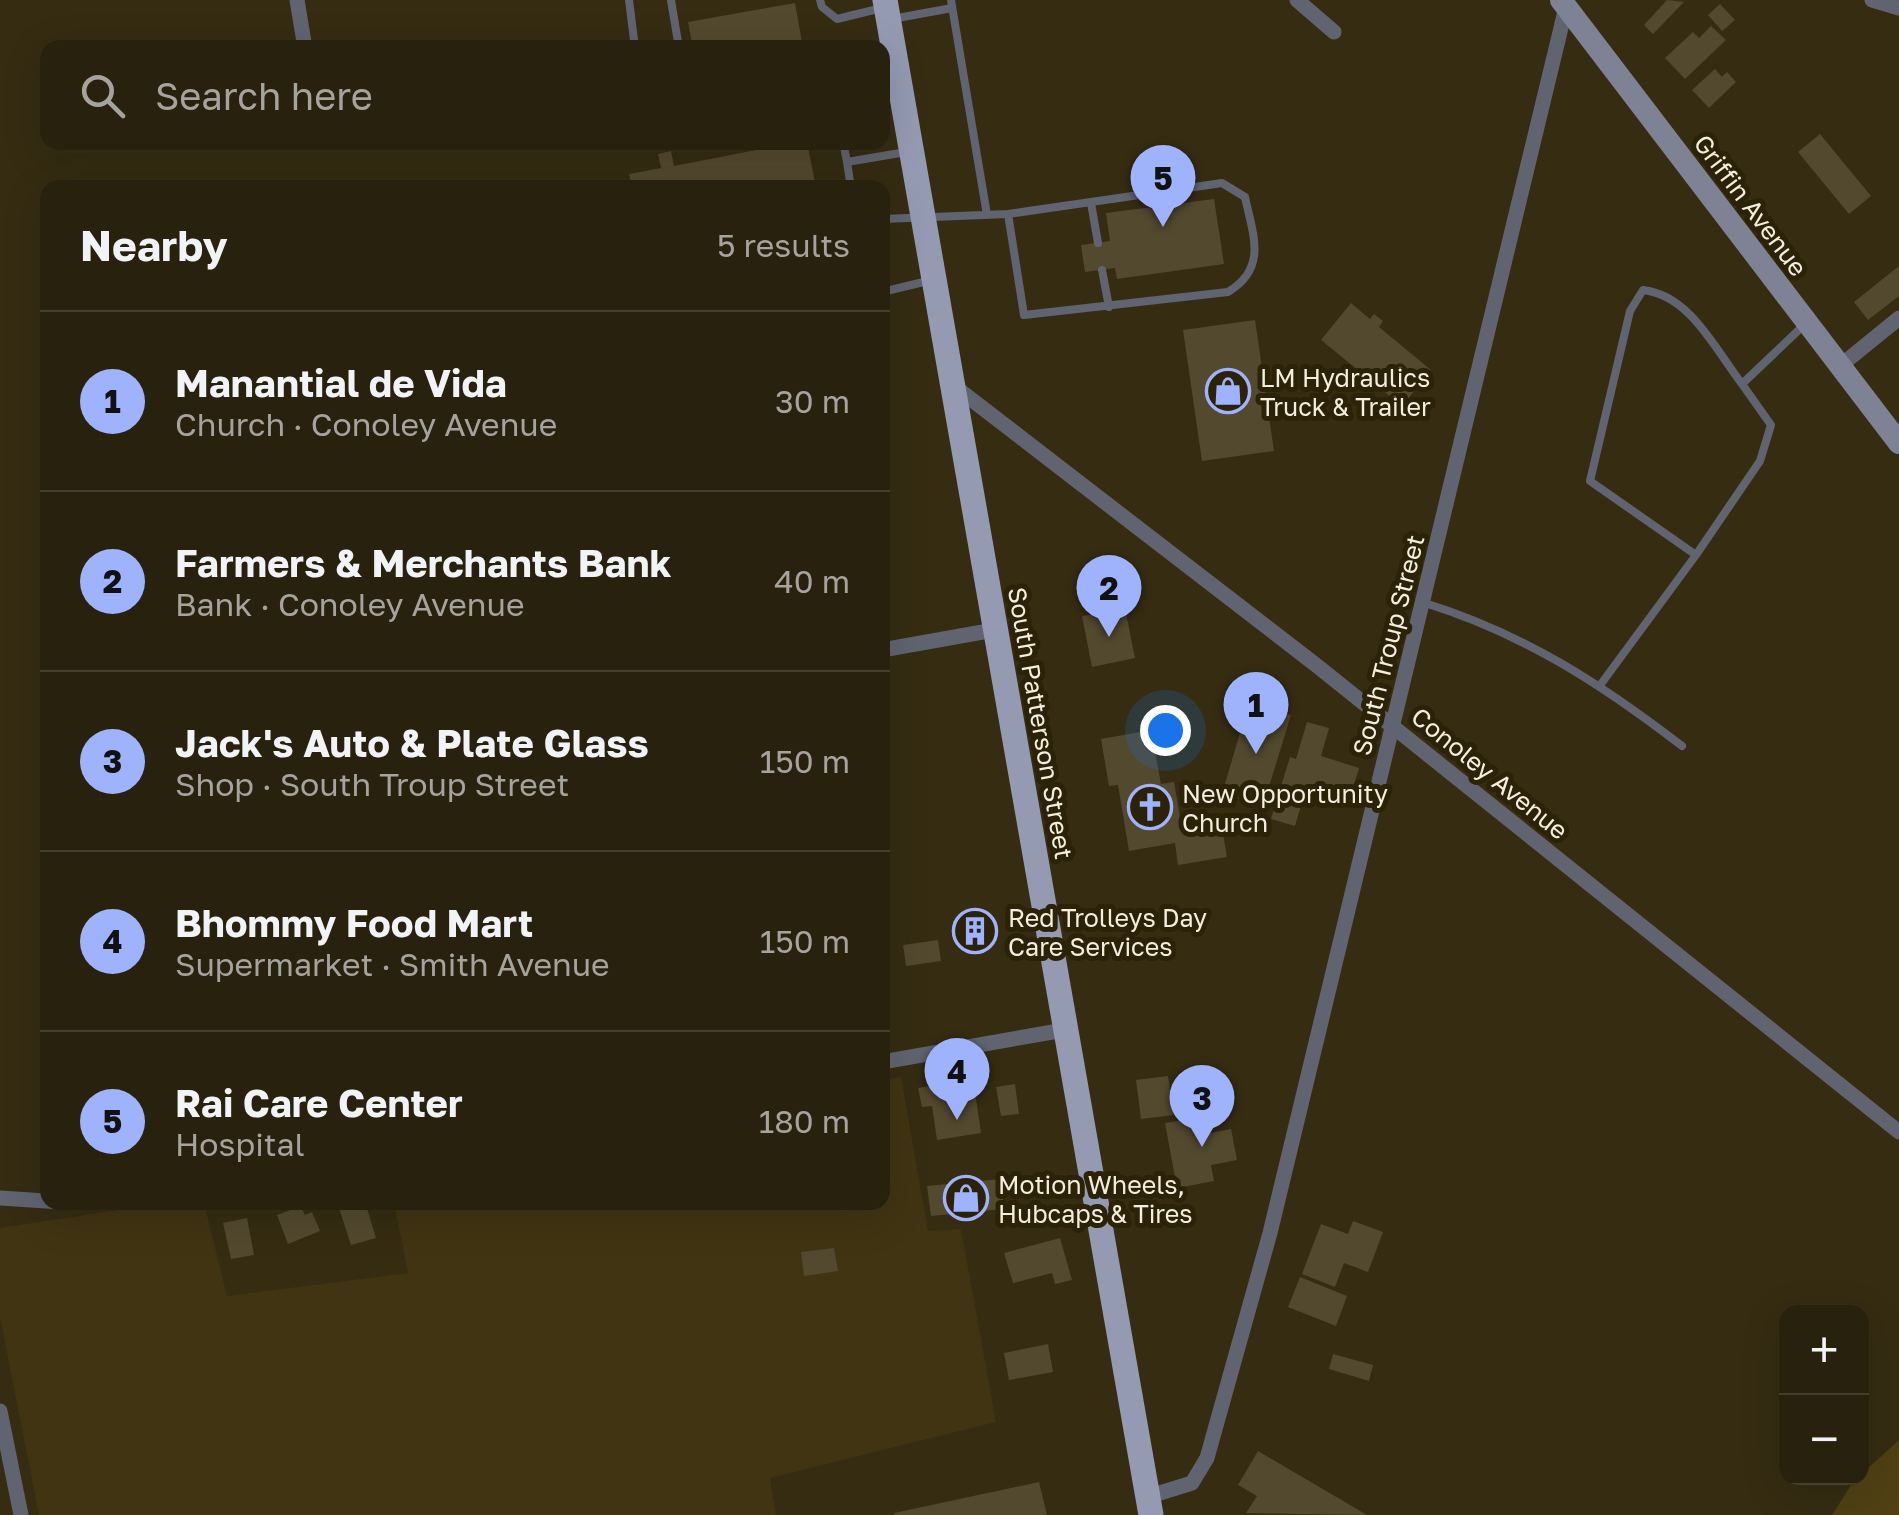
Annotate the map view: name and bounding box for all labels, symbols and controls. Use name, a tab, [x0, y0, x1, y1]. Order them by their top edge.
search box	[40, 40, 890, 150]
icon: search	[75, 68, 130, 123]
text: Search here	[155, 73, 373, 118]
street label: Griffin Avenue	[1688, 128, 1814, 282]
pin: 5	[1130, 144, 1196, 227]
text: Nearby	[80, 220, 228, 270]
text: 5 results	[717, 226, 850, 264]
text: Manantial de Vida	[175, 360, 507, 405]
place label: LM Hydraulics Truck & Trailer	[1260, 362, 1431, 422]
shop icon: LM Hydraulics Truck & Trailer	[1205, 368, 1251, 414]
text: 1	[104, 382, 121, 420]
text: 30 m	[775, 382, 850, 420]
text: Church · Conoley Avenue	[175, 405, 557, 443]
street label: South Troup Street	[1346, 531, 1430, 759]
text: Farmers & Merchants Bank	[175, 540, 672, 585]
pin: 2	[1076, 554, 1142, 637]
text: 2	[103, 562, 122, 600]
text: 40 m	[774, 562, 850, 600]
text: Bank · Conoley Avenue	[175, 585, 524, 623]
street label: South Patterson Street	[1002, 585, 1080, 861]
pin: 1	[1224, 672, 1288, 754]
street label: Conoley Avenue	[1405, 700, 1575, 846]
your location	[1140, 705, 1191, 756]
text: Jack's Auto & Plate Glass	[175, 720, 649, 765]
text: 3	[103, 742, 122, 780]
text: 150 m	[760, 742, 850, 780]
text: Shop · South Troup Street	[175, 765, 569, 803]
place label: New Opportunity Church	[1182, 778, 1388, 838]
church icon: New Opportunity Church	[1127, 784, 1173, 830]
text: Bhommy Food Mart	[175, 900, 533, 945]
place label: Red Trolleys Day Care Services	[1008, 902, 1207, 962]
building icon: Red Trolleys Day Care Services	[952, 908, 998, 954]
text: 4	[102, 922, 123, 960]
text: 150 m	[760, 922, 850, 960]
text: Supermarket · Smith Avenue	[175, 945, 610, 983]
pin: 4	[924, 1038, 990, 1120]
pin: 3	[1170, 1064, 1234, 1147]
text: Rai Care Center	[175, 1080, 463, 1125]
text: 5	[103, 1102, 122, 1140]
text: 180 m	[759, 1102, 850, 1140]
text: Hospital	[175, 1125, 305, 1163]
place label: Motion Wheels, Hubcaps & Tires	[998, 1169, 1193, 1229]
shop icon: Motion Wheels, Hubcaps & Tires	[943, 1175, 989, 1221]
map controls	[1779, 1305, 1869, 1485]
button: +	[1779, 1305, 1869, 1395]
button: −	[1779, 1395, 1869, 1485]

